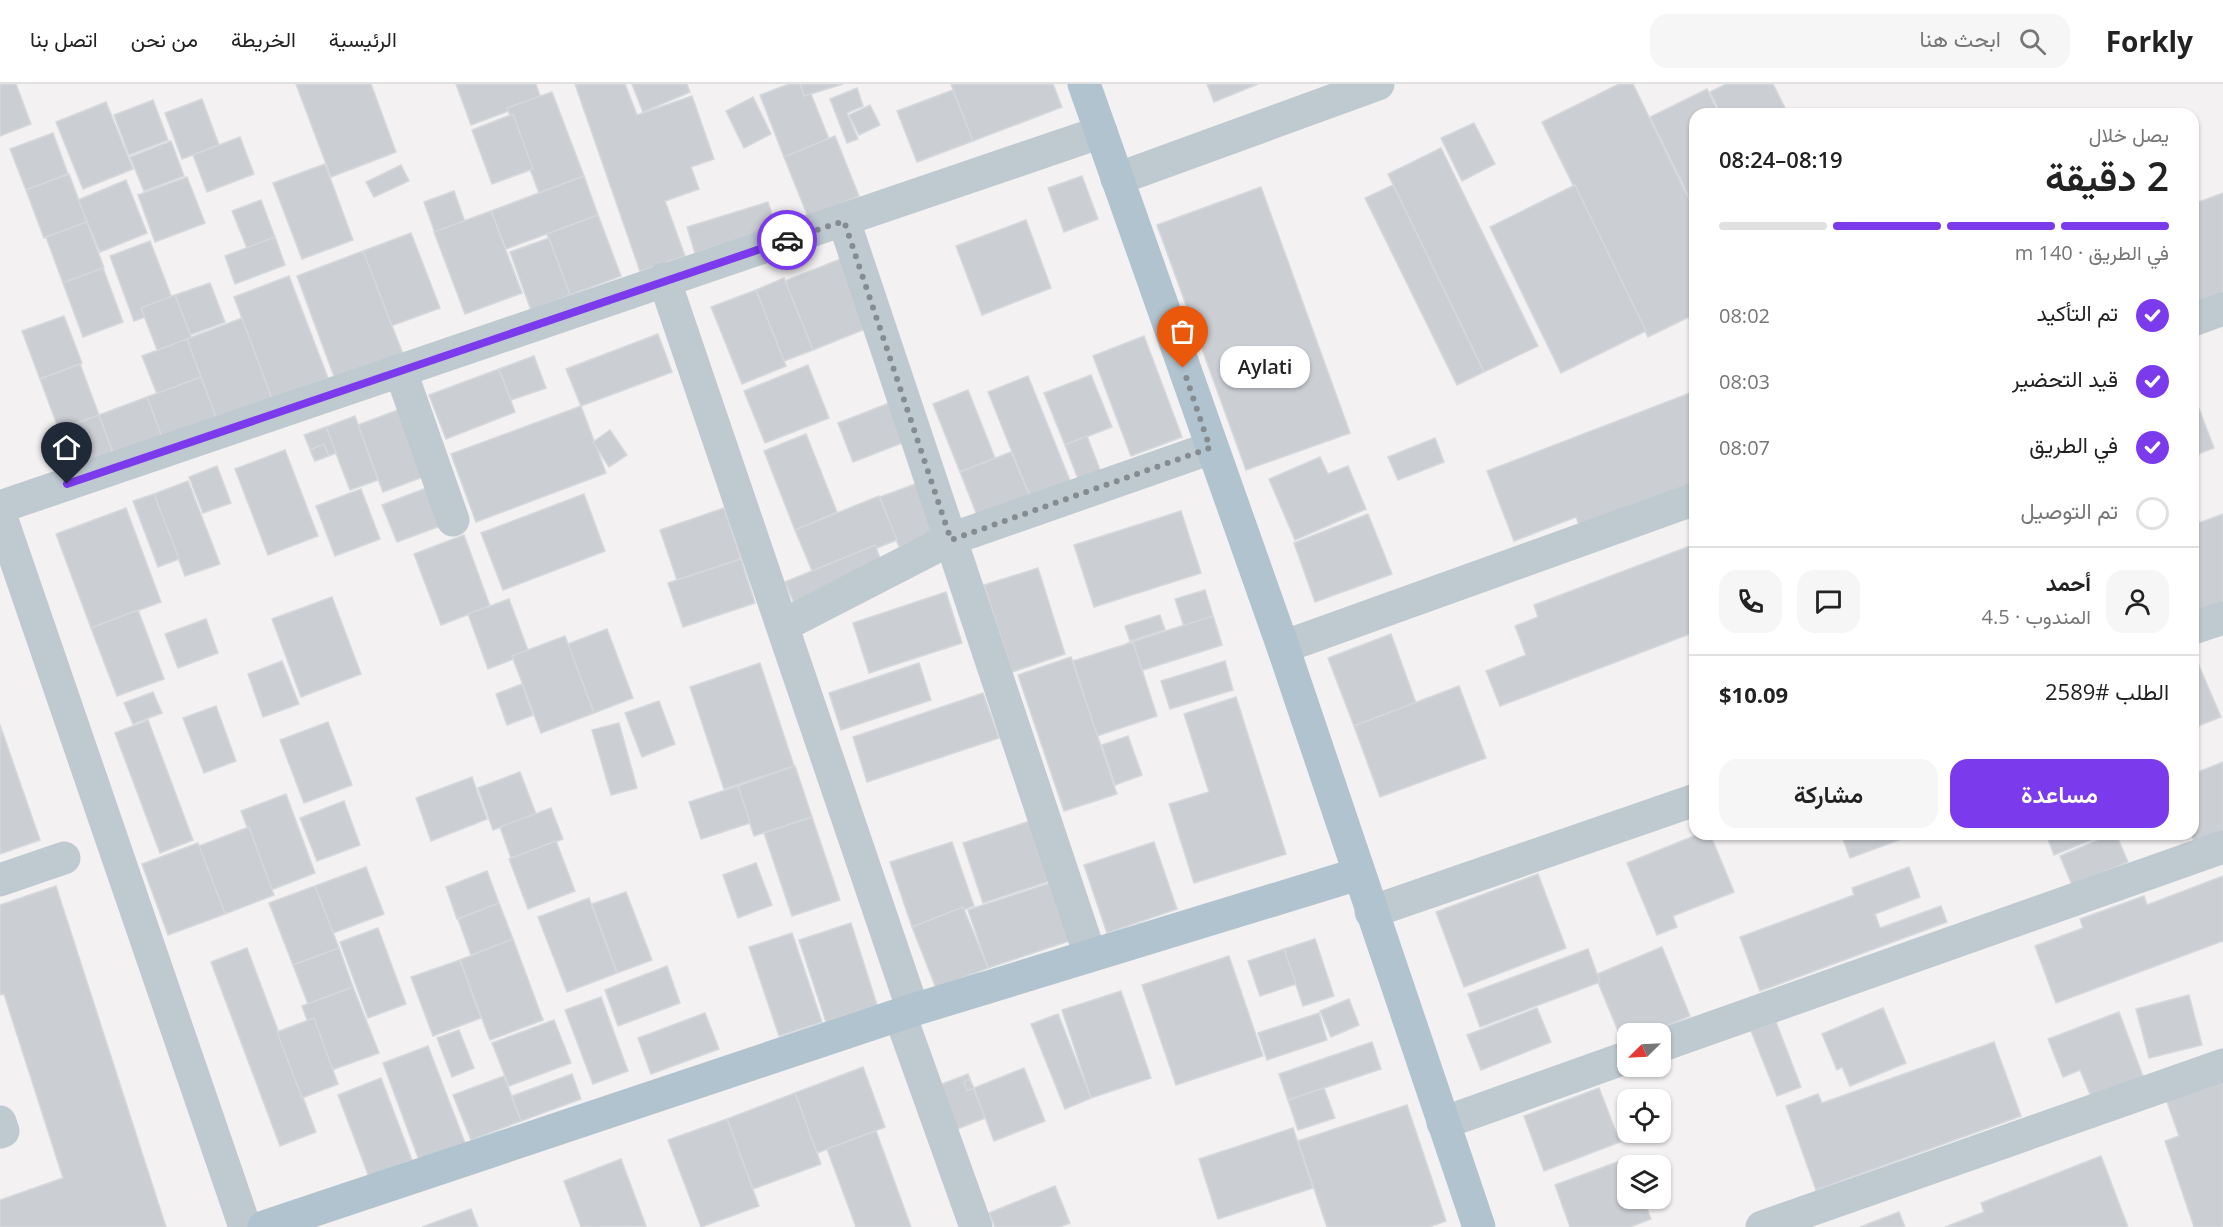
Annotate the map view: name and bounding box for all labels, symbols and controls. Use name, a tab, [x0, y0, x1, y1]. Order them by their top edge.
search box	[1650, 14, 2070, 68]
text: Forkly	[2106, 22, 2193, 60]
text: ابحث هنا	[1920, 23, 2001, 53]
text: اتصل بنا	[30, 25, 98, 53]
text: من نحن	[131, 25, 198, 53]
text: الخريطة	[231, 25, 296, 53]
text: الرئيسية	[329, 25, 397, 53]
icon: search	[2016, 25, 2049, 58]
text: يصل خلال	[2089, 121, 2169, 148]
text: 08:19–08:24	[1719, 144, 1843, 174]
text: 2 دقيقة	[2045, 149, 2169, 202]
courier	[757, 210, 817, 270]
icon: car	[771, 224, 804, 257]
text: في الطريق · 140 m	[2015, 239, 2169, 266]
text: تم التأكيد	[2037, 297, 2118, 327]
icon: check	[2136, 299, 2169, 332]
text: 08:02	[1719, 302, 1770, 329]
pin	[1157, 306, 1208, 368]
icon: bag	[1166, 315, 1199, 348]
callout: Aylati	[1219, 347, 1309, 389]
text: Aylati	[1238, 353, 1292, 380]
text: قيد التحضير	[2012, 363, 2118, 393]
icon: check	[2136, 365, 2169, 398]
text: 08:03	[1719, 368, 1770, 395]
pin	[41, 422, 92, 484]
text: في الطريق	[2029, 429, 2118, 459]
icon: home	[50, 431, 83, 464]
icon: check	[2136, 431, 2169, 464]
text: 08:07	[1719, 434, 1770, 461]
text: تم التوصيل	[2021, 495, 2118, 525]
text: أحمد	[2046, 567, 2091, 597]
button: phone	[1719, 570, 1782, 633]
button: chat	[1797, 570, 1860, 633]
button: person	[2106, 570, 2169, 633]
text: المندوب · 4.5	[1982, 603, 2091, 630]
text: الطلب #2589	[2045, 676, 2169, 706]
text: $10.09	[1719, 679, 1788, 709]
button: مشاركة	[1719, 759, 1938, 828]
button: مساعدة	[1950, 759, 2169, 828]
north arrow	[1617, 1023, 1671, 1077]
map controls	[1617, 1023, 1671, 1209]
button: locate	[1617, 1089, 1671, 1143]
button: layers	[1617, 1155, 1671, 1209]

